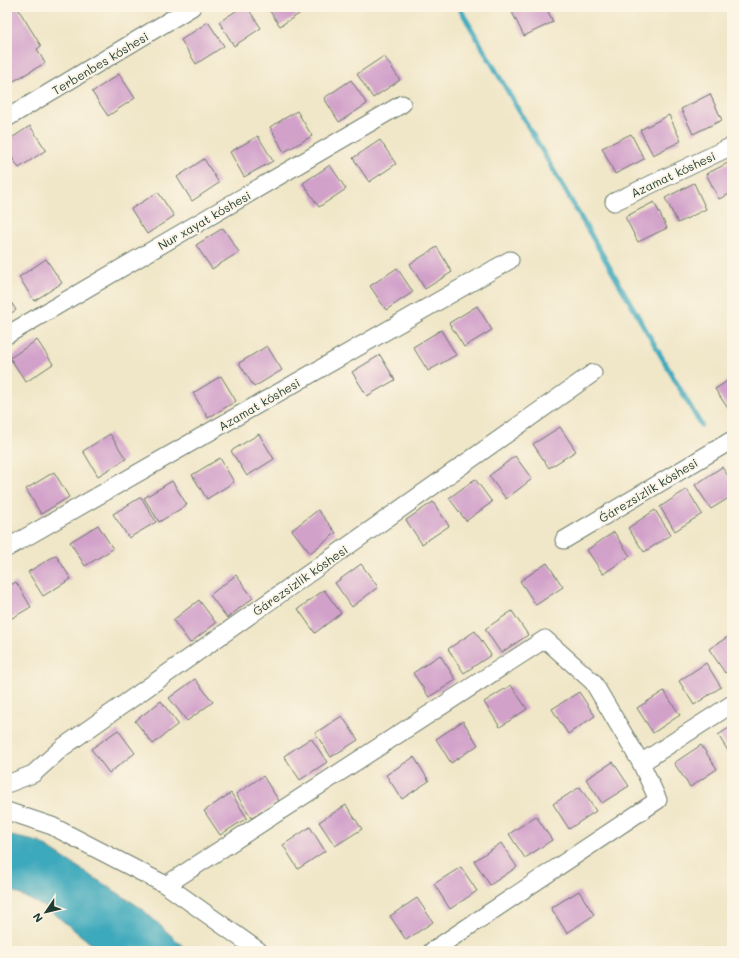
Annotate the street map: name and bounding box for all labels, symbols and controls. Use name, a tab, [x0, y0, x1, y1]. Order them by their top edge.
street label: Terbenbes kóshesi	[49, 28, 151, 98]
street label: Azamat kóshesi	[628, 147, 718, 201]
street label: Nur xayat kóshesi	[155, 187, 253, 253]
street label: Azamat kóshesi	[215, 374, 303, 434]
street label: Ǵárezsizlik kóshesi	[596, 454, 700, 526]
street label: Ǵárezsizlik kóshesi	[249, 541, 351, 619]
north arrow	[26, 892, 66, 932]
text: N	[29, 910, 46, 926]

